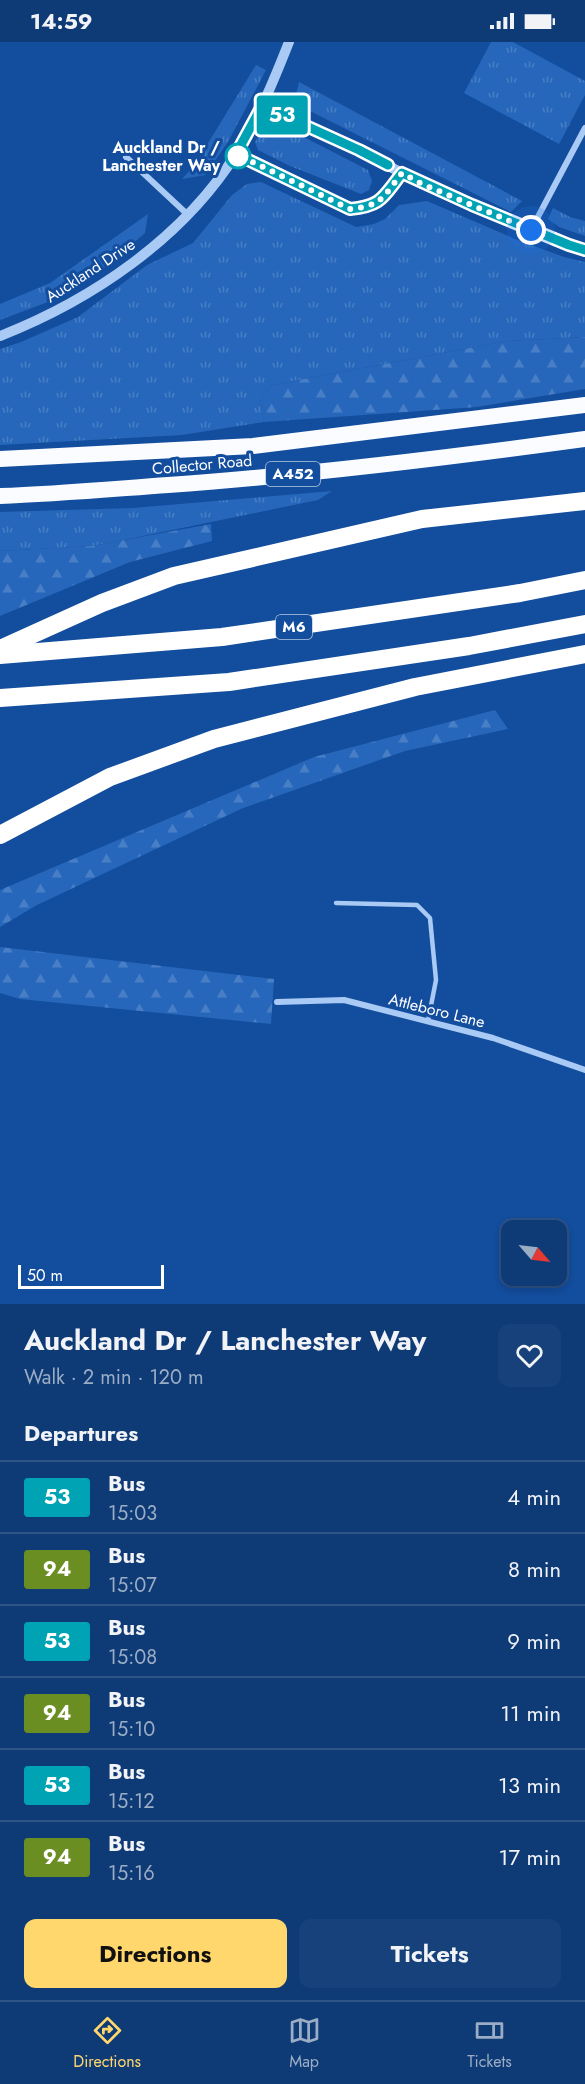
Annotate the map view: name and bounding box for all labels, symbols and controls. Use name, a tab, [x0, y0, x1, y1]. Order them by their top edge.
text: 14:59	[30, 5, 93, 37]
line badge: 53	[255, 96, 309, 134]
text: 53	[269, 100, 295, 130]
place label: Auckland Dr / Lanchester Way	[102, 136, 221, 177]
marker: Auckland Dr / Lanchester Way	[225, 143, 251, 169]
your location	[516, 215, 546, 245]
street label: Auckland Drive	[41, 233, 140, 308]
street label: Collector Road	[151, 449, 253, 480]
road number: A452	[266, 462, 320, 486]
road number: M6	[276, 615, 312, 639]
street label: Attleboro Lane	[386, 987, 487, 1034]
north arrow	[501, 1220, 567, 1286]
map controls	[501, 1220, 567, 1286]
scale bar	[18, 1262, 164, 1290]
text: 50 m	[27, 1264, 63, 1287]
text: Auckland Dr / Lanchester Way	[24, 1320, 426, 1361]
button: heart	[498, 1324, 561, 1387]
text: Walk · 2 min · 120 m	[24, 1363, 203, 1392]
text: Departures	[24, 1417, 138, 1449]
text: Bus	[108, 1467, 145, 1499]
text: 4 min	[507, 1481, 561, 1513]
text: 53	[44, 1482, 70, 1512]
text: 15:03	[108, 1499, 157, 1528]
text: Bus	[108, 1539, 145, 1571]
text: 8 min	[508, 1553, 561, 1585]
text: 94	[43, 1554, 71, 1584]
text: 15:07	[108, 1571, 157, 1600]
text: Bus	[108, 1611, 145, 1643]
text: 9 min	[507, 1625, 561, 1657]
text: 53	[44, 1626, 70, 1656]
text: 15:08	[108, 1643, 157, 1672]
text: Bus	[108, 1683, 145, 1715]
text: 11 min	[500, 1697, 561, 1729]
text: 94	[43, 1698, 71, 1728]
text: 15:10	[108, 1715, 155, 1744]
text: Bus	[108, 1755, 145, 1787]
text: 13 min	[498, 1769, 561, 1801]
text: 53	[44, 1770, 70, 1800]
text: 15:12	[108, 1787, 155, 1816]
text: Bus	[108, 1827, 145, 1859]
text: 17 min	[499, 1841, 561, 1873]
text: 94	[43, 1842, 71, 1872]
text: 15:16	[108, 1859, 155, 1888]
button: Directions	[24, 1919, 287, 1988]
button: Tickets	[299, 1919, 561, 1988]
tab: Directions	[73, 2014, 141, 2073]
tab: Map	[288, 2014, 321, 2073]
tab: Tickets	[467, 2014, 512, 2073]

